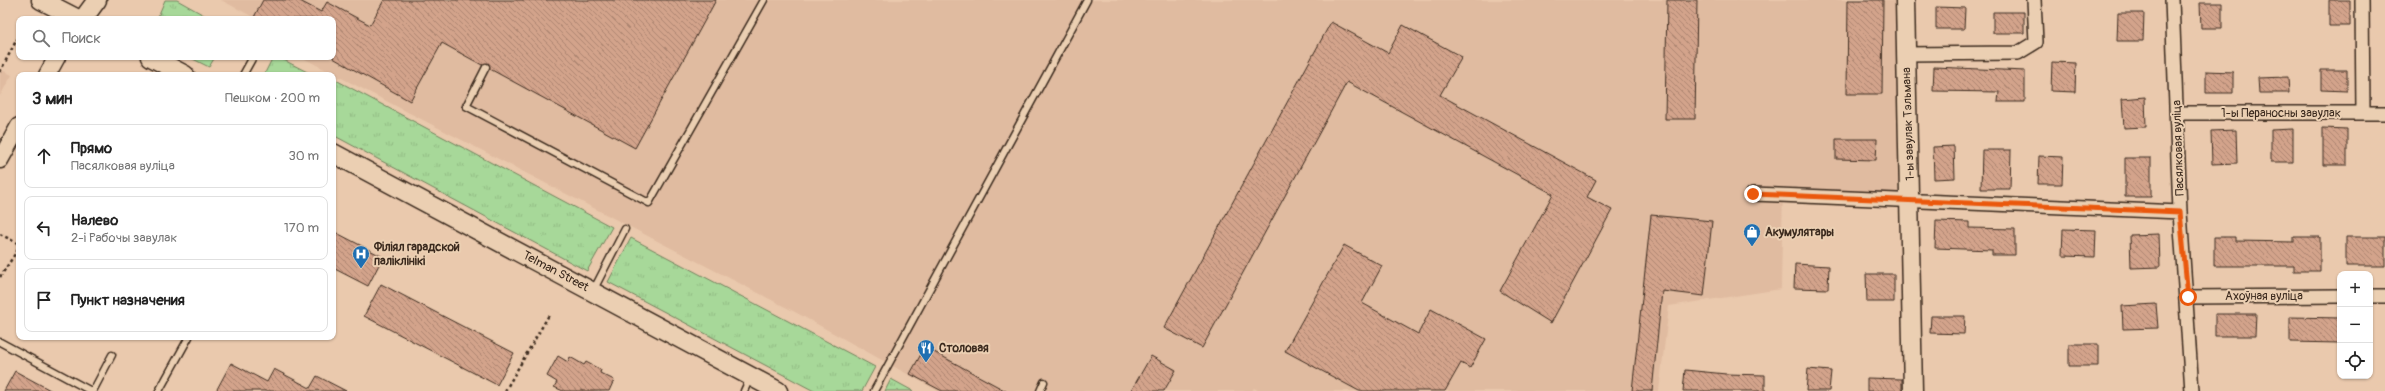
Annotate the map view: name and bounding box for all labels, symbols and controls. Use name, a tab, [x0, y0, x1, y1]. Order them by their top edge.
search box	[16, 16, 336, 60]
icon: search	[30, 27, 52, 49]
text: Поиск	[62, 29, 101, 48]
street label: 1-ы завулак Тэльмана	[1899, 67, 1918, 181]
text: 3 мин	[32, 88, 72, 109]
text: Пешком · 200 m	[225, 90, 320, 106]
street label: Пасялковая вуліца	[2169, 99, 2188, 196]
street label: 1-ы Пераносны завулак	[2221, 106, 2341, 121]
text: Прямо	[71, 139, 112, 158]
icon: ahead	[33, 145, 55, 167]
text: 30 m	[289, 148, 319, 164]
text: Пасялковая вуліца	[71, 158, 175, 174]
route end	[1744, 185, 1762, 203]
text: Налево	[71, 211, 118, 230]
icon: left	[33, 217, 55, 239]
text: 170 m	[284, 220, 319, 236]
shop icon: Акумулятары	[1742, 222, 1762, 247]
place label: Акумулятары	[1765, 225, 1834, 240]
text: 2-і Рабочы завулак	[71, 230, 177, 246]
place label: Філіял гарадской паліклінікі	[373, 240, 460, 269]
hospital icon: Філіял гарадской паліклінікі	[351, 244, 371, 269]
street label: Telman Street	[520, 248, 591, 295]
map controls	[2337, 271, 2373, 379]
button: +	[2337, 271, 2373, 307]
route start	[2179, 288, 2197, 306]
icon: arrive	[33, 289, 55, 311]
street label: Ахоўная вуліца	[2225, 289, 2303, 304]
text: Пункт назначения	[71, 291, 185, 310]
button: −	[2337, 307, 2373, 343]
restaurant icon: Столовая	[916, 338, 936, 363]
place label: Столовая	[939, 341, 989, 356]
button: locate	[2337, 343, 2373, 379]

